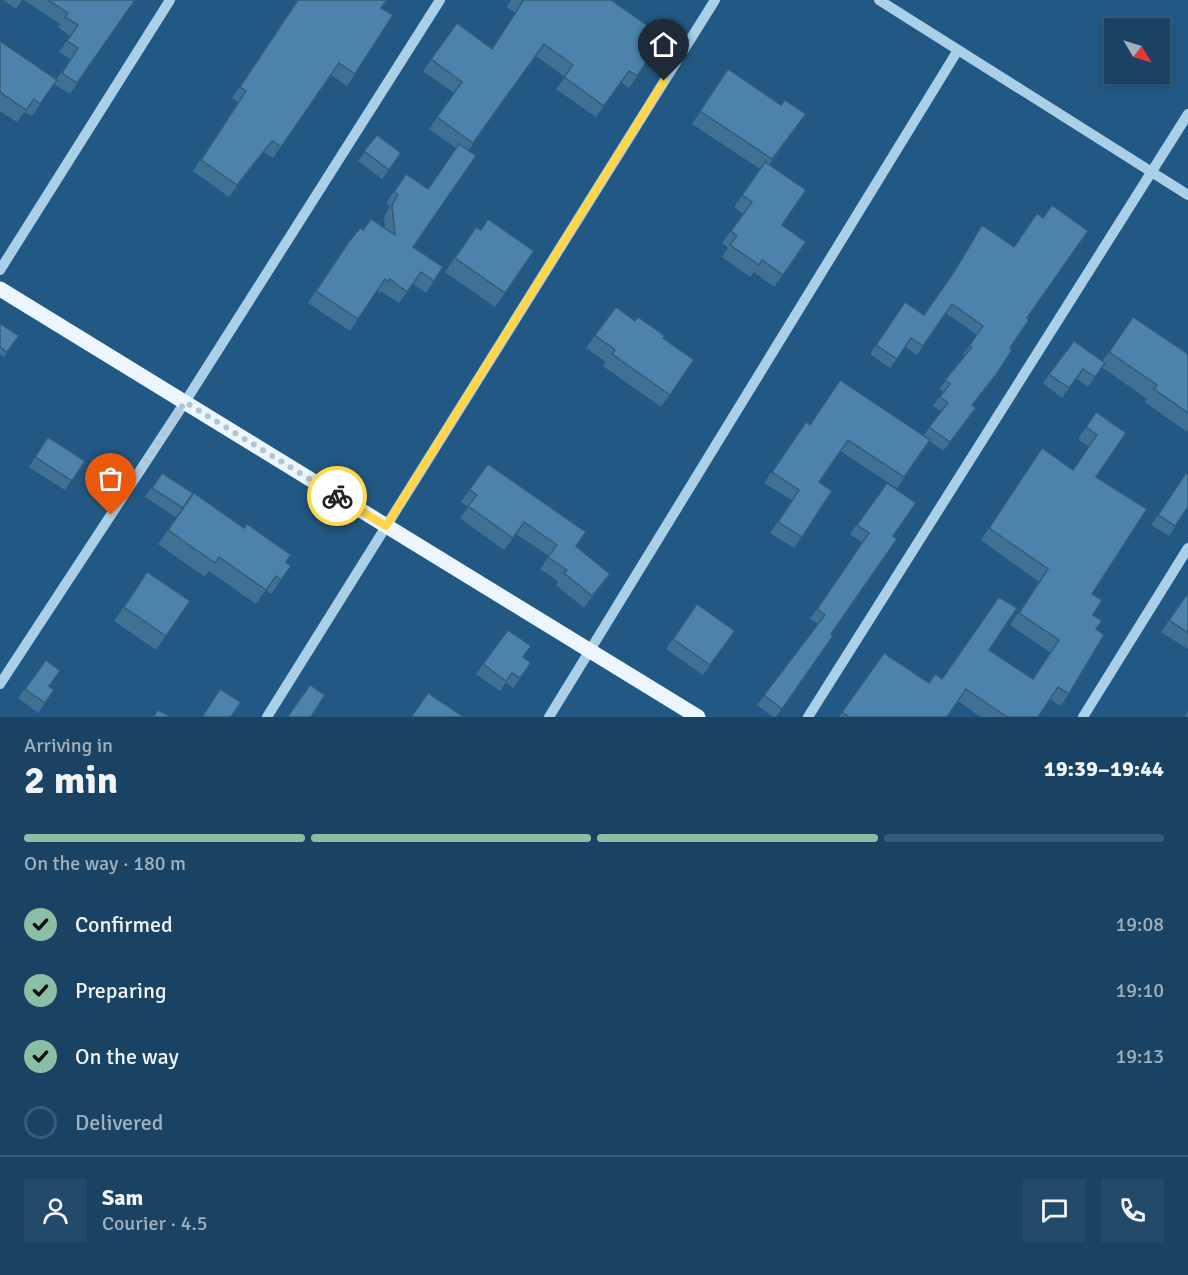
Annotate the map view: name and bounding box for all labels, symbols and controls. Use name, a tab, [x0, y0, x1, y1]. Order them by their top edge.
north arrow	[1104, 18, 1170, 84]
map controls	[1104, 18, 1170, 84]
pin	[638, 19, 689, 81]
icon: home	[647, 28, 680, 61]
pin	[85, 453, 136, 515]
icon: bag	[94, 462, 127, 495]
courier	[307, 466, 367, 526]
icon: bike	[321, 480, 354, 513]
text: Arriving in	[24, 733, 113, 758]
text: 19:39–19:44	[1044, 755, 1164, 782]
text: 2 min	[24, 756, 118, 804]
text: On the way · 180 m	[24, 851, 186, 876]
icon: check	[24, 908, 57, 941]
text: Confirmed	[75, 911, 173, 938]
text: 19:08	[1115, 912, 1164, 937]
icon: check	[24, 974, 57, 1007]
text: Preparing	[75, 977, 167, 1004]
text: 19:10	[1115, 978, 1164, 1003]
icon: check	[24, 1040, 57, 1073]
text: On the way	[75, 1043, 179, 1070]
text: 19:13	[1115, 1044, 1164, 1069]
text: Delivered	[75, 1109, 163, 1136]
button: person	[24, 1179, 87, 1242]
button: chat	[1023, 1179, 1086, 1242]
button: phone	[1101, 1179, 1164, 1242]
text: Sam	[102, 1184, 143, 1211]
text: Courier · 4.5	[102, 1211, 208, 1236]

